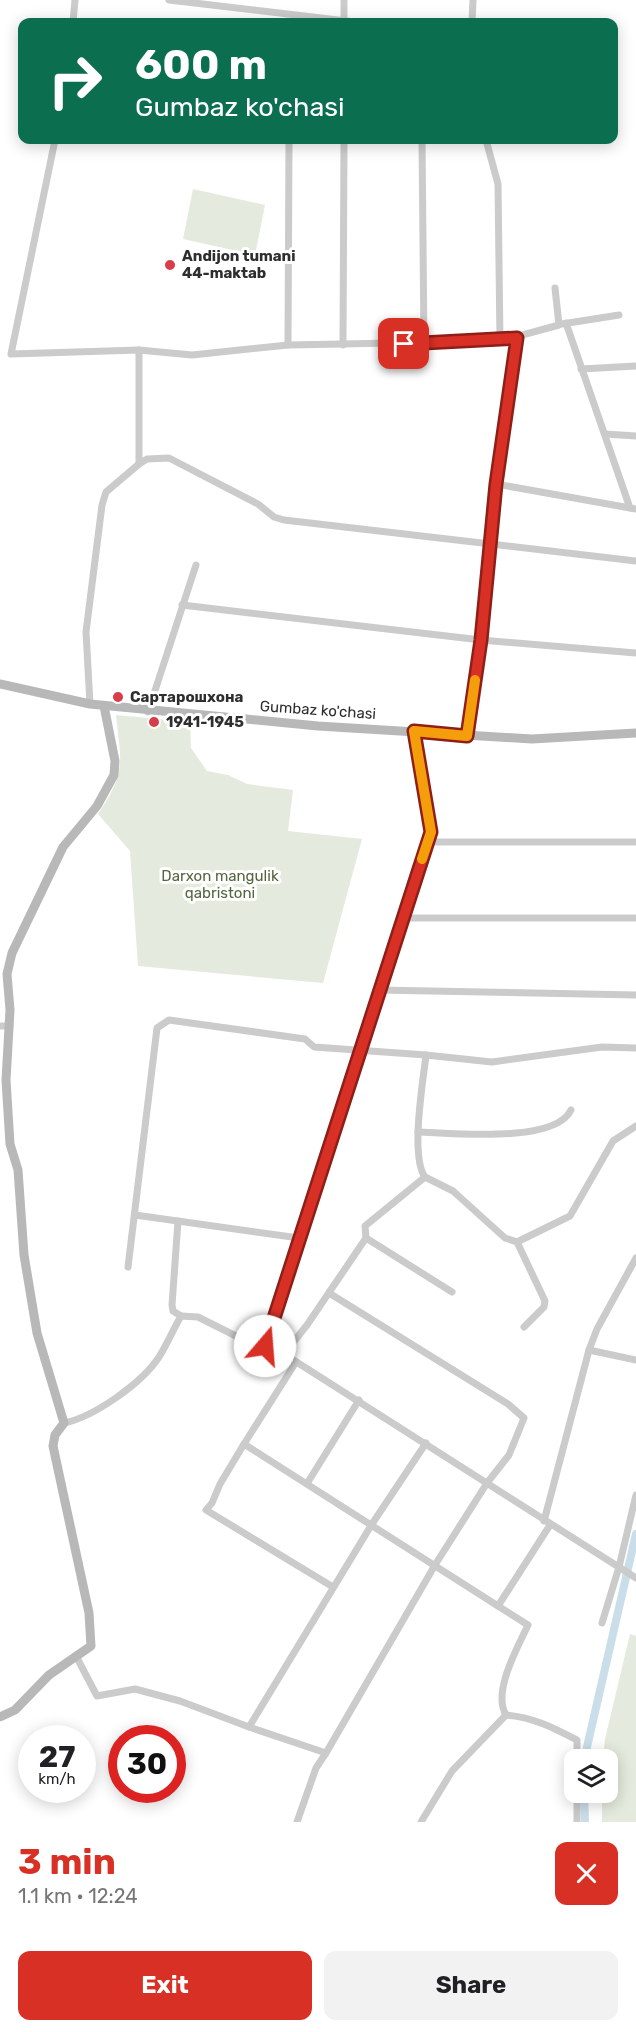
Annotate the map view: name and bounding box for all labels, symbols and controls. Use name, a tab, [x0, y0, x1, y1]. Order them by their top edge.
text: 600 m	[135, 40, 267, 90]
icon: right	[36, 42, 114, 120]
text: Gumbaz ko'chasi	[135, 91, 345, 123]
place label: Andijon tumani 44-maktab	[182, 247, 296, 282]
marker: Andijon tumani 44-maktab	[163, 258, 177, 272]
pin	[378, 318, 429, 369]
icon: arrive	[387, 327, 420, 360]
place label: Сартарошхона	[130, 688, 244, 706]
marker: Сартарошхона	[111, 690, 125, 704]
street label: Gumbaz ko'chasi	[259, 697, 377, 723]
place label: 1941-1945	[166, 713, 244, 731]
marker: 1941-1945	[147, 715, 161, 729]
park label: Darxon mangulik qabristoni	[161, 867, 279, 902]
position arrow	[233, 1314, 297, 1378]
speed limit sign: 30	[108, 1725, 186, 1803]
text: 27	[39, 1739, 75, 1775]
map controls	[564, 1749, 618, 1803]
button: layers	[564, 1749, 618, 1803]
text: km/h	[38, 1770, 76, 1788]
text: 3 min	[18, 1840, 116, 1883]
button: close	[555, 1842, 618, 1905]
text: 1.1 km · 12:24	[18, 1884, 138, 1908]
button: Exit	[18, 1951, 312, 2020]
button: Share	[324, 1951, 618, 2020]

